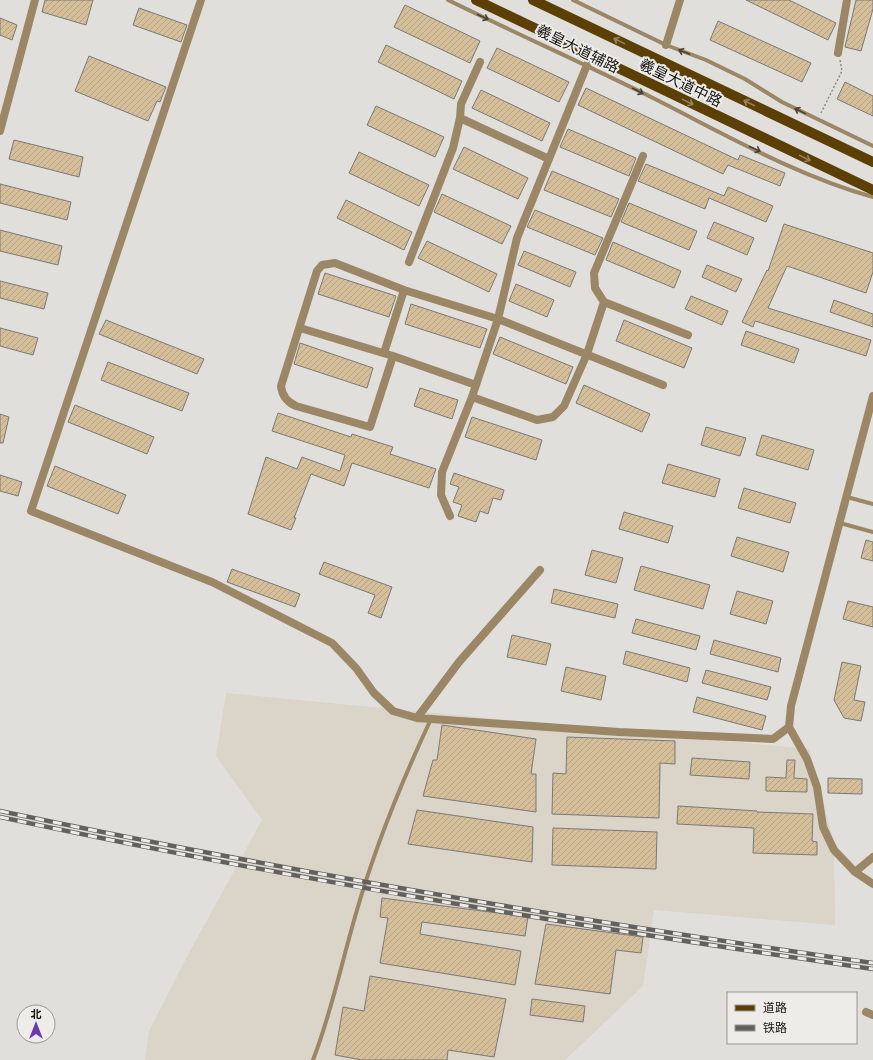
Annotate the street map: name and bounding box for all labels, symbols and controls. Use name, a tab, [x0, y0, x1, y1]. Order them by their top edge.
one-way arrow	[477, 14, 489, 21]
street label: 羲皇大道辅路	[534, 20, 622, 76]
one-way arrow	[614, 37, 626, 44]
one-way arrow	[679, 47, 691, 55]
street label: 羲皇大道中路	[637, 54, 725, 110]
one-way arrow	[632, 88, 644, 95]
one-way arrow	[681, 99, 693, 106]
one-way arrow	[744, 99, 756, 106]
one-way arrow	[794, 107, 806, 114]
one-way arrow	[748, 146, 760, 153]
one-way arrow	[799, 155, 811, 162]
legend	[727, 992, 857, 1044]
text: 道路	[763, 1000, 787, 1014]
north arrow	[16, 1004, 56, 1044]
text: 北	[31, 1007, 42, 1020]
text: 铁路	[763, 1020, 787, 1034]

